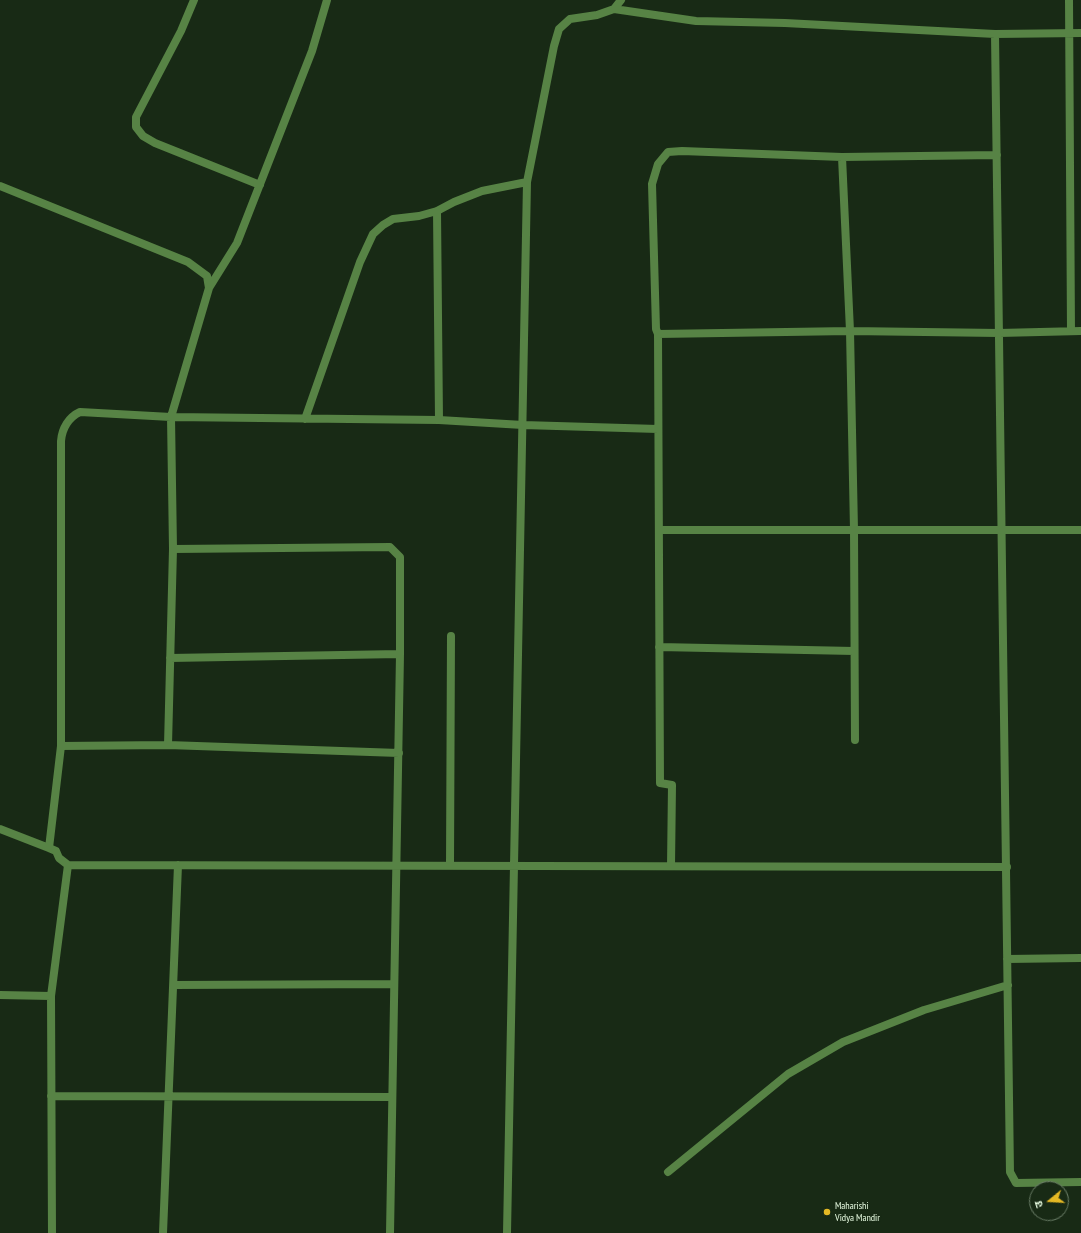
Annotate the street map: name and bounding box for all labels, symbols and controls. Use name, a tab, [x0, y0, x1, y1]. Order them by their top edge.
north arrow	[1029, 1181, 1069, 1221]
text: उ	[1031, 1199, 1046, 1210]
place label: Maharishi Vidya Mandir	[835, 1200, 880, 1224]
marker: Maharishi Vidya Mandir	[822, 1207, 832, 1217]

